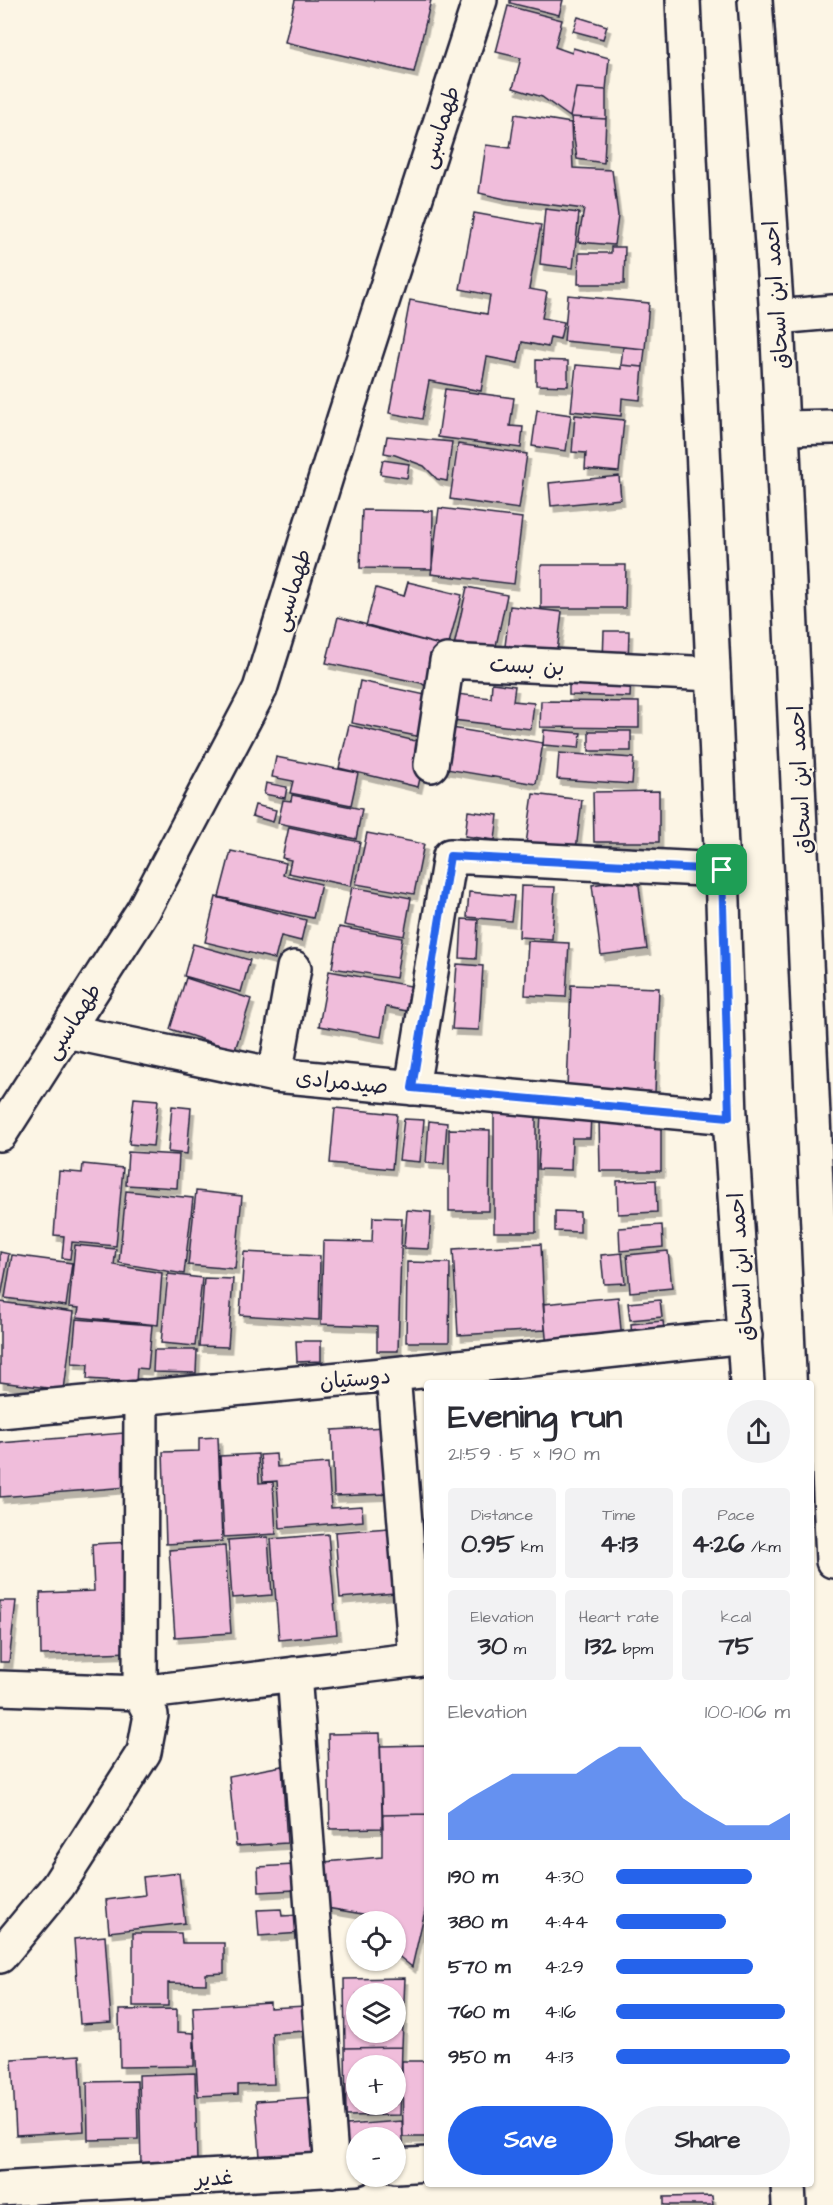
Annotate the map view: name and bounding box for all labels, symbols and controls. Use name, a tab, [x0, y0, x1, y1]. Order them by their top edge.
street label: طهماسبی	[413, 82, 468, 173]
street label: احمد ابن اسحاق	[756, 220, 797, 370]
street label: طهماسبی	[265, 545, 320, 636]
street label: بن بست	[489, 649, 565, 684]
street label: احمد ابن اسحاق	[781, 705, 820, 855]
pin	[696, 844, 747, 895]
icon: arrive	[705, 853, 738, 886]
street label: طهماسبی	[37, 978, 109, 1066]
street label: صیدمرادی	[294, 1062, 390, 1103]
street label: احمد ابن اسحاق	[721, 1192, 762, 1342]
street label: دوستیان	[318, 1361, 392, 1398]
text: Evening run	[448, 1394, 622, 1440]
button: share	[727, 1400, 790, 1463]
text: 21:59 · 5 × 190 m	[448, 1440, 599, 1468]
text: Distance	[471, 1504, 533, 1526]
text: Time	[602, 1504, 636, 1526]
text: Pace	[717, 1504, 755, 1526]
text: 0.95	[461, 1526, 514, 1562]
text: 4:13	[600, 1526, 638, 1562]
text: 4:26	[691, 1526, 745, 1562]
text: km	[514, 1536, 543, 1558]
text: /km	[745, 1536, 781, 1558]
text: Elevation	[471, 1606, 533, 1628]
text: Heart rate	[579, 1606, 659, 1628]
text: kcal	[721, 1606, 751, 1628]
text: 30	[478, 1628, 507, 1664]
text: 132	[585, 1628, 616, 1664]
text: 75	[719, 1628, 753, 1664]
text: m	[507, 1638, 526, 1660]
text: bpm	[616, 1638, 653, 1660]
text: Elevation	[448, 1698, 527, 1726]
text: 100–106 m	[705, 1698, 790, 1726]
text: 190 m	[448, 1863, 498, 1891]
text: 4:30	[544, 1863, 584, 1891]
text: 380 m	[448, 1908, 507, 1936]
text: 4:44	[544, 1908, 588, 1936]
map controls	[346, 1911, 406, 2187]
button: locate	[346, 1911, 406, 1971]
text: 570 m	[448, 1953, 511, 1981]
text: 4:29	[544, 1953, 584, 1981]
button: layers	[346, 1983, 406, 2043]
text: 760 m	[448, 1998, 509, 2026]
text: 4:16	[544, 1998, 576, 2026]
text: 950 m	[448, 2043, 510, 2071]
text: 4:13	[544, 2043, 574, 2071]
button: +	[346, 2055, 406, 2115]
button: Save	[448, 2106, 613, 2175]
button: Share	[625, 2106, 790, 2175]
button: −	[346, 2127, 406, 2187]
street label: غدیر	[192, 2162, 234, 2195]

